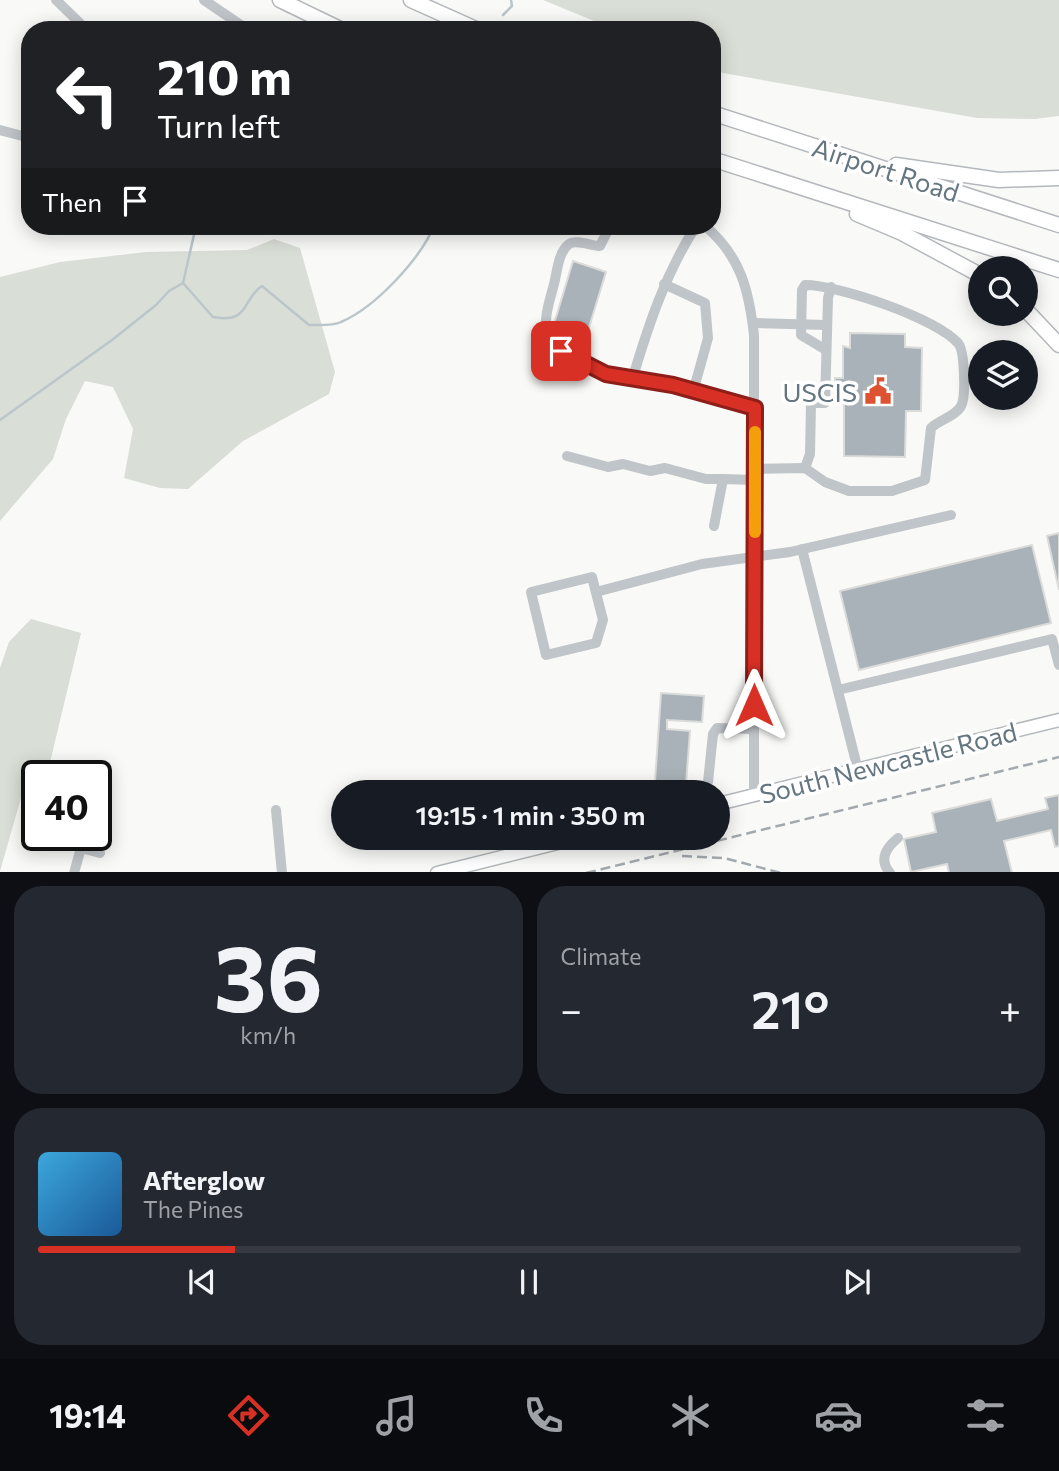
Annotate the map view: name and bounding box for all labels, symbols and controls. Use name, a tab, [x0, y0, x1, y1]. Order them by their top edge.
text: 210 m	[157, 45, 292, 105]
icon: left	[42, 49, 133, 140]
text: Turn left	[157, 105, 281, 145]
street label: Airport Road	[809, 131, 963, 207]
icon: arrive	[116, 182, 154, 220]
text: Then	[42, 186, 102, 217]
map controls	[968, 256, 1038, 410]
button: search	[968, 256, 1038, 326]
pin	[531, 321, 591, 381]
icon: arrive	[542, 332, 580, 370]
button: layers	[968, 340, 1038, 410]
place label: USCIS	[782, 376, 857, 407]
public building icon: USCIS	[863, 376, 893, 406]
position arrow	[717, 668, 791, 742]
street label: South Newcastle Road	[756, 715, 1020, 809]
speed limit sign: 40	[21, 760, 112, 851]
text: 19:15 · 1 min · 350 m	[415, 799, 646, 830]
text: 36	[214, 919, 323, 1031]
text: Climate	[561, 942, 642, 970]
text: 21°	[751, 976, 830, 1040]
text: −	[561, 985, 582, 1032]
text: +	[999, 985, 1021, 1032]
text: km/h	[240, 1021, 296, 1049]
text: Afterglow	[143, 1164, 265, 1195]
text: The Pines	[143, 1195, 244, 1223]
icon: previous	[183, 1263, 221, 1301]
icon: pause	[510, 1263, 548, 1301]
icon: next	[838, 1263, 876, 1301]
icon: directions	[224, 1391, 273, 1440]
icon: music	[372, 1391, 421, 1440]
icon: phone	[519, 1391, 568, 1440]
icon: climate	[666, 1391, 715, 1440]
icon: car	[814, 1391, 863, 1440]
icon: filters	[961, 1391, 1010, 1440]
text: 19:14	[49, 1395, 126, 1435]

